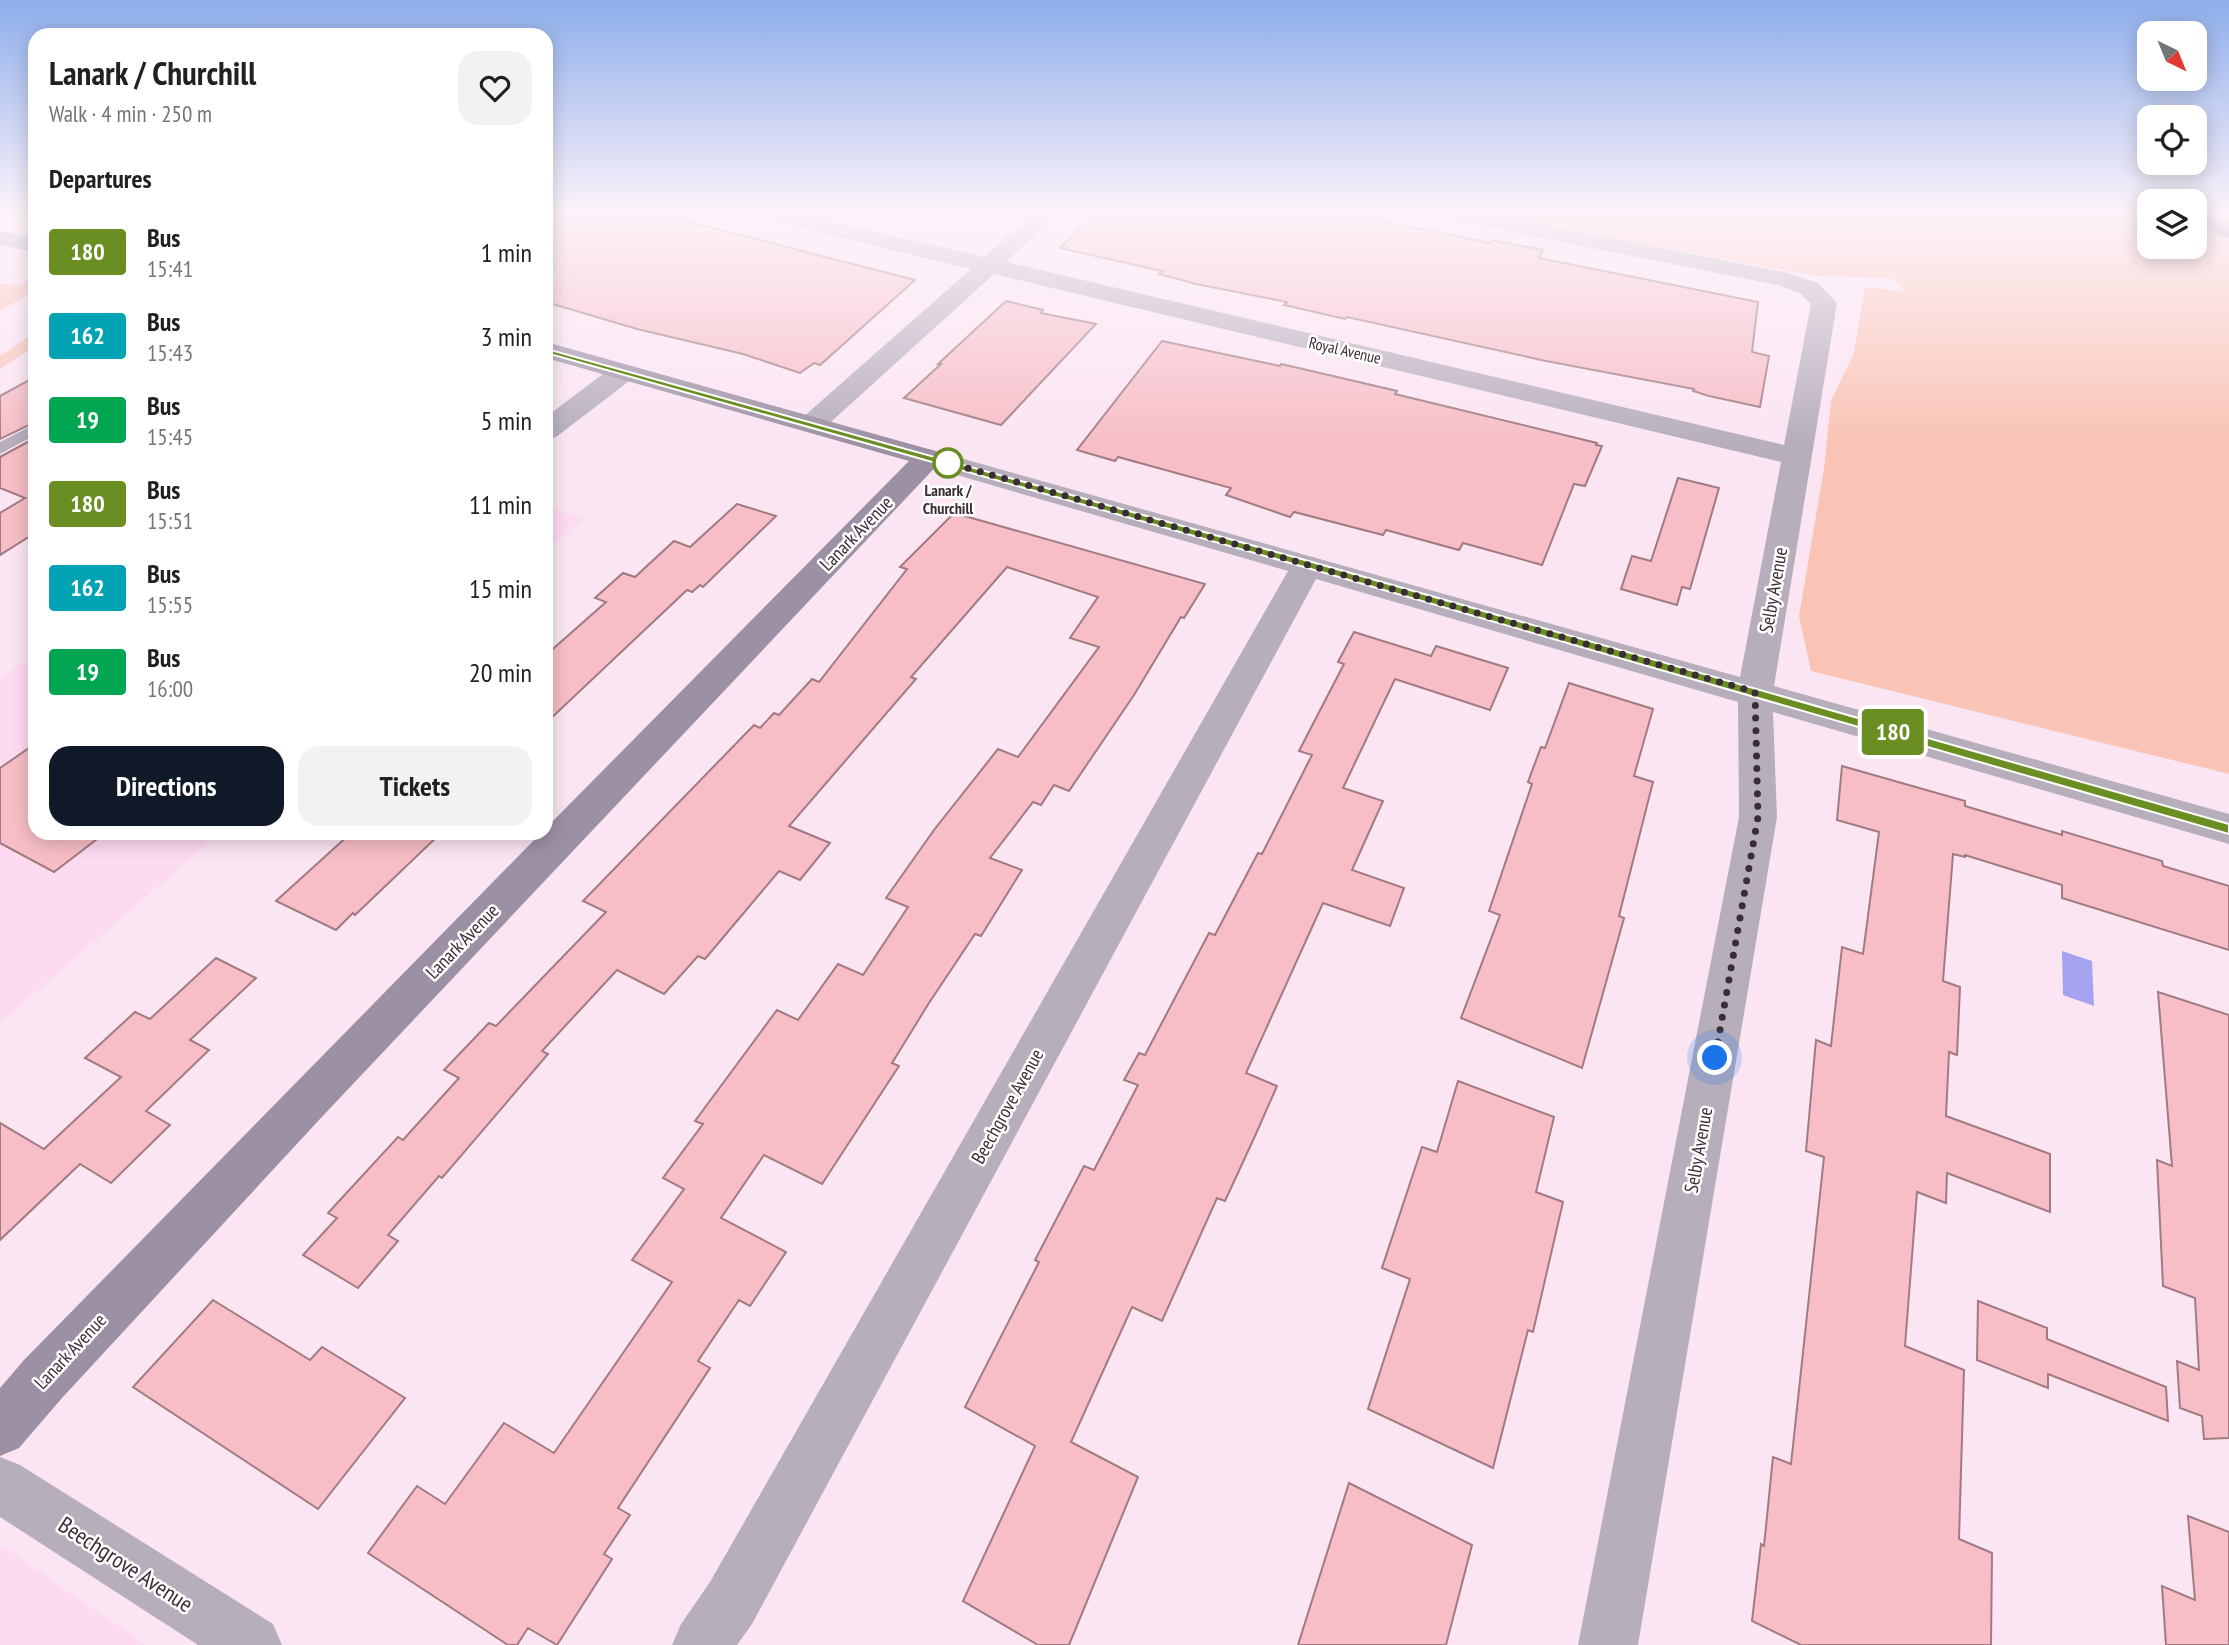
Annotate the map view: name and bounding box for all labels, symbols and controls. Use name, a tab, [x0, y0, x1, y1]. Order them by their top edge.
north arrow	[2137, 21, 2207, 91]
map controls	[2137, 21, 2207, 259]
text: Lanark / Churchill	[49, 51, 256, 94]
button: heart	[458, 51, 532, 125]
text: Walk · 4 min · 250 m	[49, 99, 212, 128]
button: locate	[2137, 105, 2207, 175]
text: Departures	[49, 162, 152, 195]
button: layers	[2137, 189, 2207, 259]
text: Bus	[147, 221, 180, 254]
text: 180	[70, 236, 105, 267]
text: 1 min	[481, 236, 532, 269]
text: 15:41	[147, 254, 193, 283]
text: Bus	[147, 305, 180, 338]
text: 162	[70, 320, 105, 351]
text: 3 min	[481, 320, 532, 353]
street label: Royal Avenue	[1307, 332, 1383, 368]
text: 15:43	[147, 338, 193, 367]
text: Bus	[147, 389, 180, 422]
text: 19	[76, 404, 99, 435]
text: 5 min	[481, 404, 532, 437]
text: 15:45	[147, 422, 193, 451]
marker: Lanark / Churchill	[933, 448, 963, 478]
text: Bus	[147, 473, 180, 506]
place label: Lanark / Churchill	[923, 480, 973, 518]
text: 180	[70, 488, 105, 519]
text: 11 min	[469, 488, 532, 521]
street label: Lanark Avenue	[814, 490, 898, 575]
text: 15:51	[147, 506, 193, 535]
street label: Selby Avenue	[1754, 545, 1792, 635]
text: Bus	[147, 557, 180, 590]
text: 162	[70, 572, 105, 603]
text: 15 min	[469, 572, 532, 605]
text: 15:55	[147, 590, 193, 619]
text: Bus	[147, 641, 180, 674]
text: 19	[76, 656, 99, 687]
text: 20 min	[469, 656, 532, 689]
text: 16:00	[147, 674, 193, 703]
line badge: 180	[1853, 709, 1933, 755]
text: 180	[1876, 716, 1910, 747]
button: Directions	[49, 746, 284, 826]
button: Tickets	[298, 746, 532, 826]
street label: Lanark Avenue	[420, 898, 504, 983]
your location	[1697, 1040, 1732, 1075]
street label: Beechgrove Avenue	[966, 1044, 1049, 1168]
street label: Selby Avenue	[1679, 1105, 1717, 1195]
street label: Lanark Avenue	[29, 1308, 111, 1394]
street label: Beechgrove Avenue	[53, 1510, 199, 1618]

